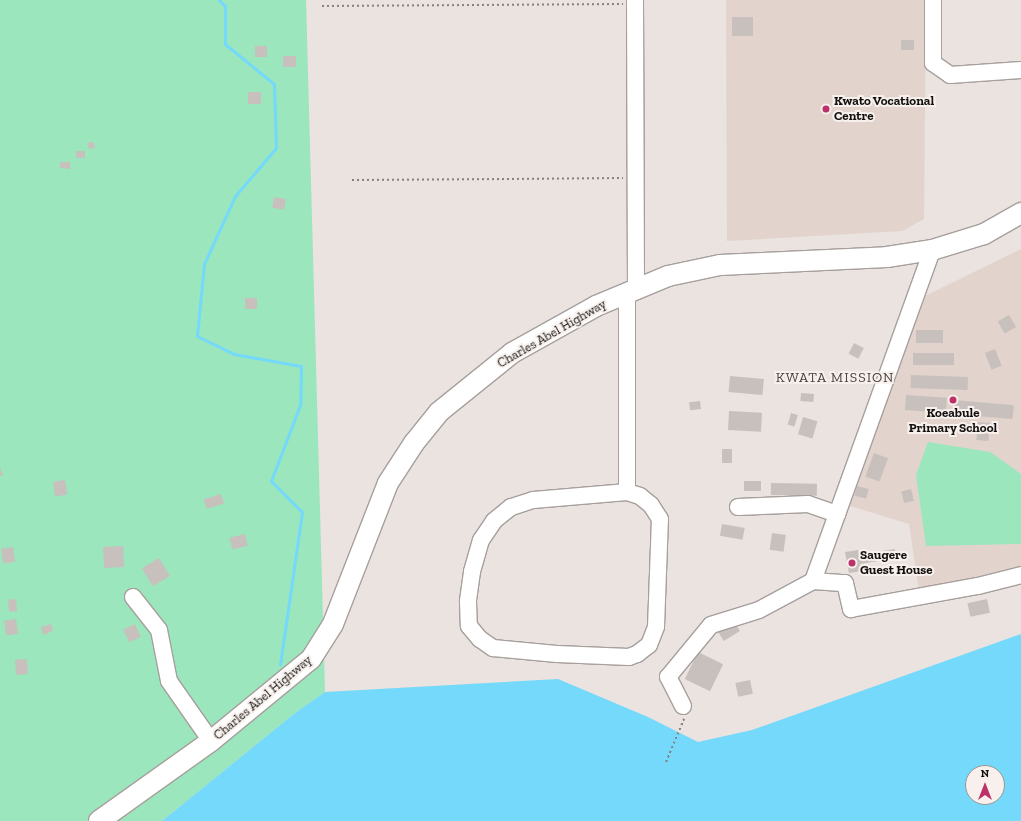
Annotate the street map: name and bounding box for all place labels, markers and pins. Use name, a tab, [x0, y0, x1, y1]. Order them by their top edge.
place label: Kwato Vocational Centre	[834, 94, 935, 125]
marker: Kwato Vocational Centre	[821, 104, 831, 114]
marker: Koeabule Primary School	[948, 395, 958, 405]
place label: Koeabule Primary School	[909, 406, 997, 437]
place label: Saugere Guest House	[860, 548, 933, 579]
marker: Saugere Guest House	[847, 558, 857, 568]

